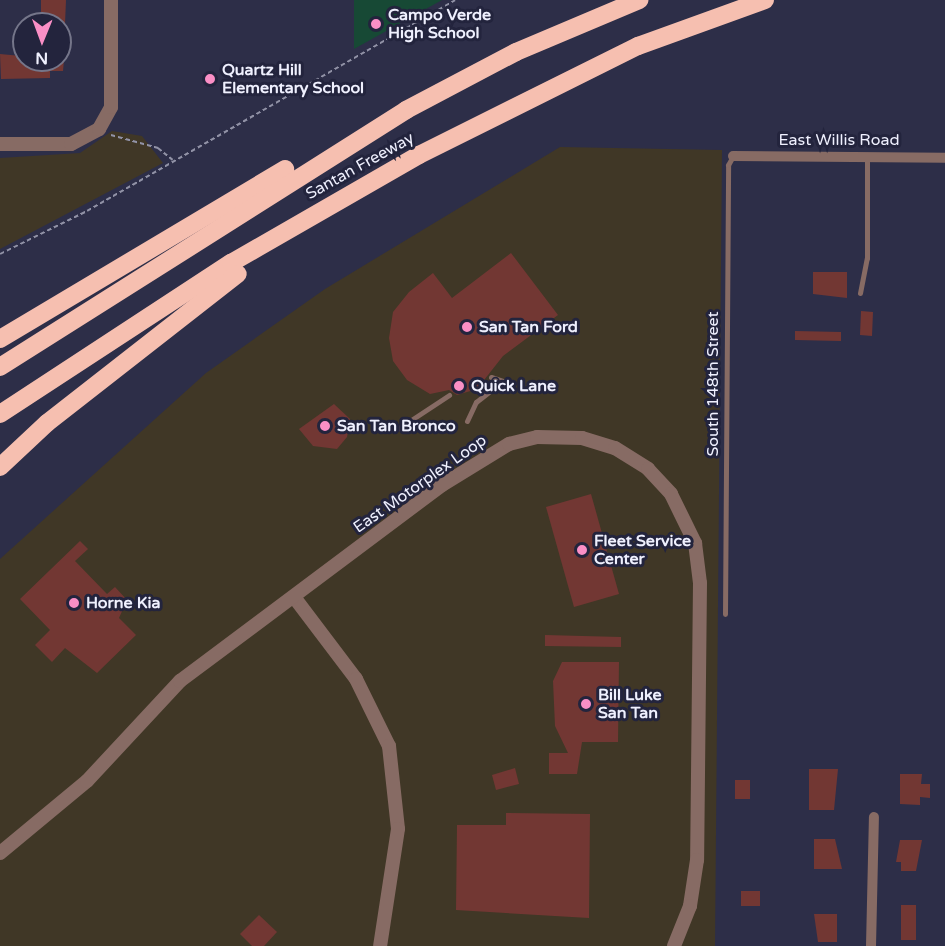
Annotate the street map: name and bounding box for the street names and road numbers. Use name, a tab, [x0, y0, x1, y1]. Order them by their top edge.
street label: Santan Freeway	[303, 128, 417, 204]
street label: East Willis Road	[779, 130, 899, 150]
street label: South 148th Street	[703, 311, 723, 457]
street label: East Motorplex Loop	[350, 431, 490, 537]

